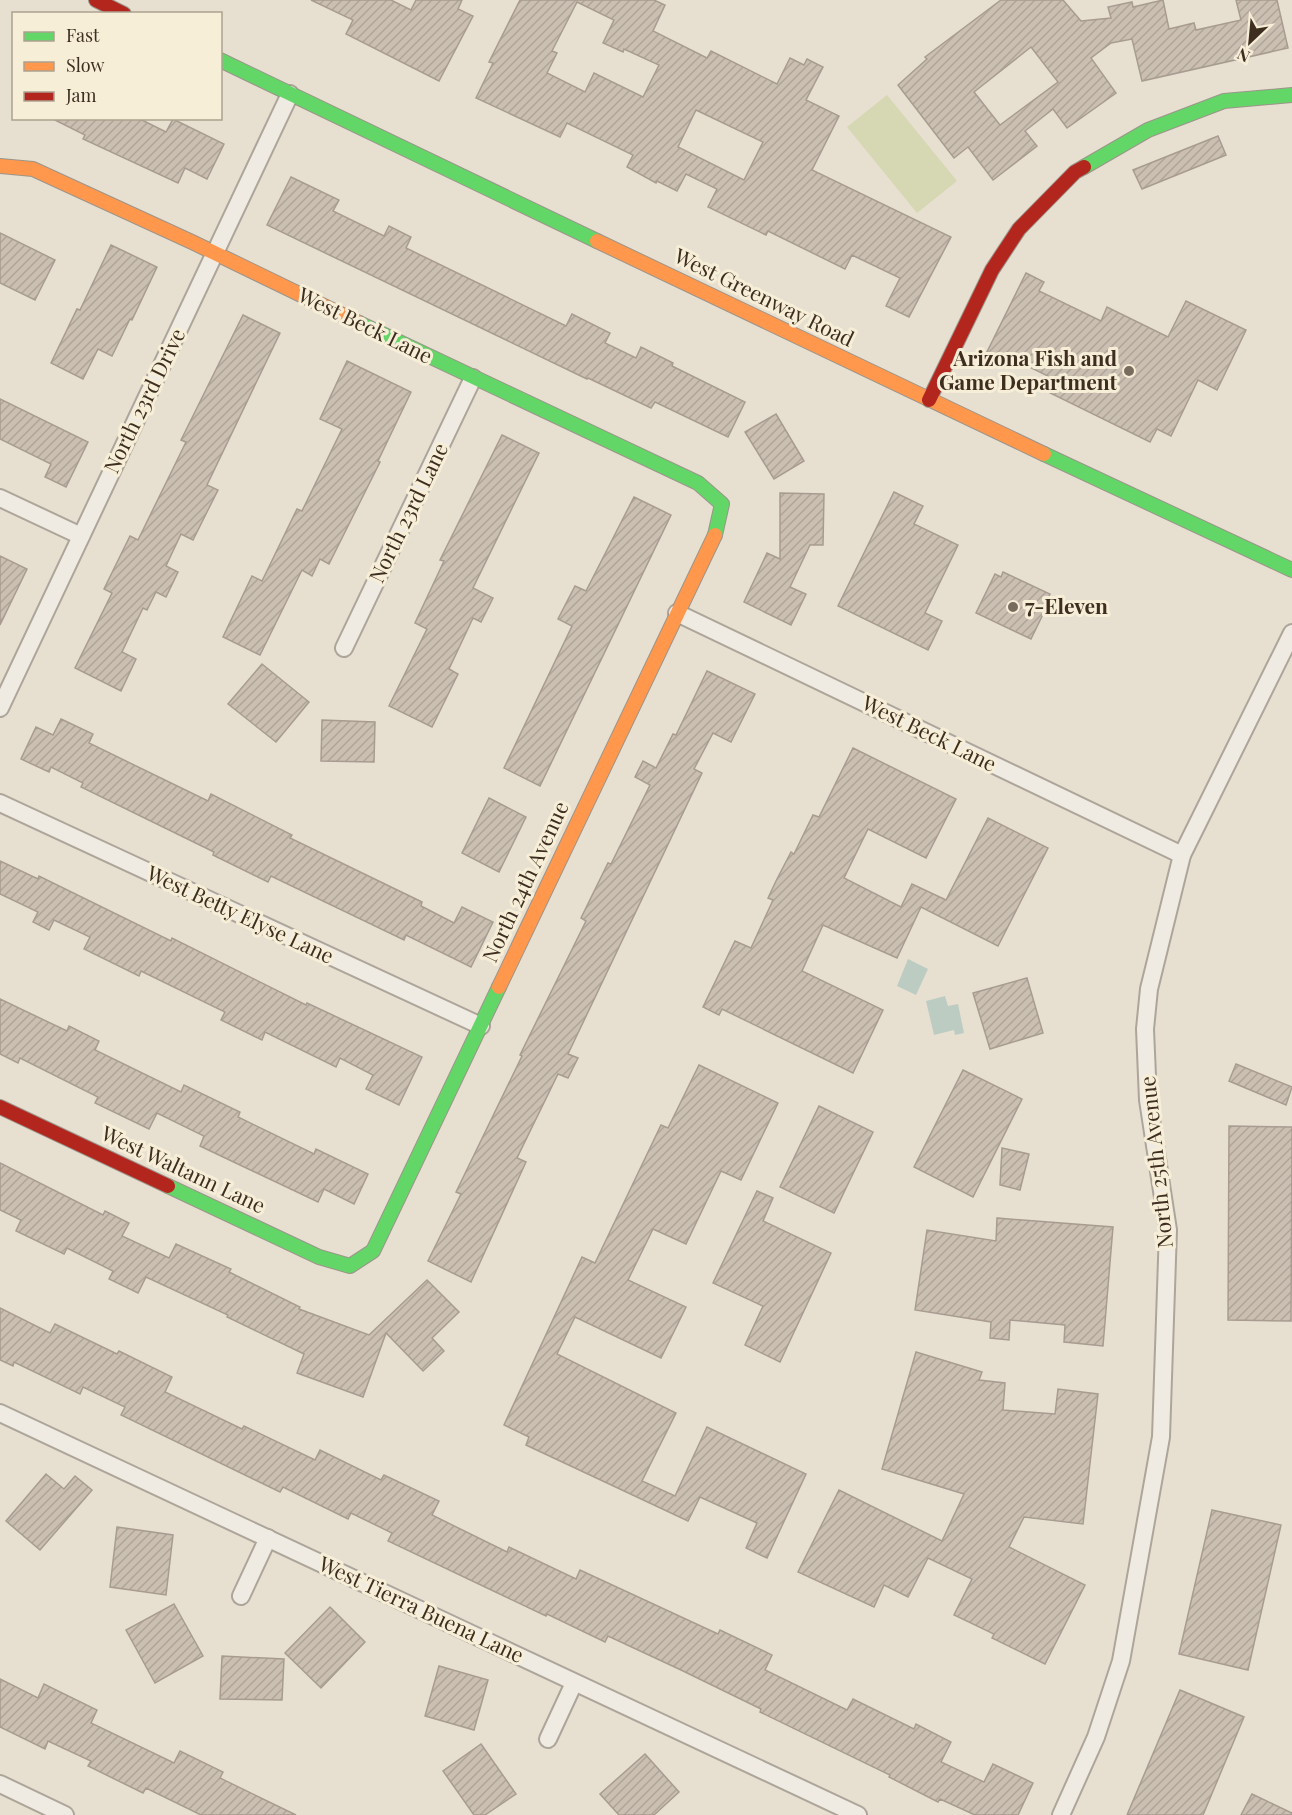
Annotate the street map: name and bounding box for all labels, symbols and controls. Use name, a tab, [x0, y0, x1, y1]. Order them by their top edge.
legend	[12, 12, 222, 120]
north arrow	[1220, 12, 1280, 72]
text: Fast	[66, 23, 100, 47]
text: N	[1233, 44, 1253, 68]
text: Slow	[66, 53, 104, 77]
text: Jam	[65, 83, 96, 107]
street label: West Greenway Road	[669, 240, 859, 352]
street label: West Beck Lane	[293, 279, 438, 369]
street label: North 23rd Drive	[96, 323, 190, 477]
place label: Arizona Fish and Game Department	[939, 343, 1118, 395]
marker: Arizona Fish and Game Department	[1122, 364, 1136, 378]
street label: North 23rd Lane	[361, 438, 453, 587]
place label: 7-Eleven	[1025, 591, 1108, 619]
marker: 7-Eleven	[1006, 600, 1020, 614]
street label: West Beck Lane	[857, 687, 1002, 777]
street label: North 24th Avenue	[475, 796, 574, 966]
street label: West Betty Elyse Lane	[142, 857, 339, 969]
street label: North 25th Avenue	[1132, 1075, 1178, 1250]
street label: West Waltann Lane	[96, 1118, 270, 1218]
street label: West Tierra Buena Lane	[314, 1548, 529, 1668]

